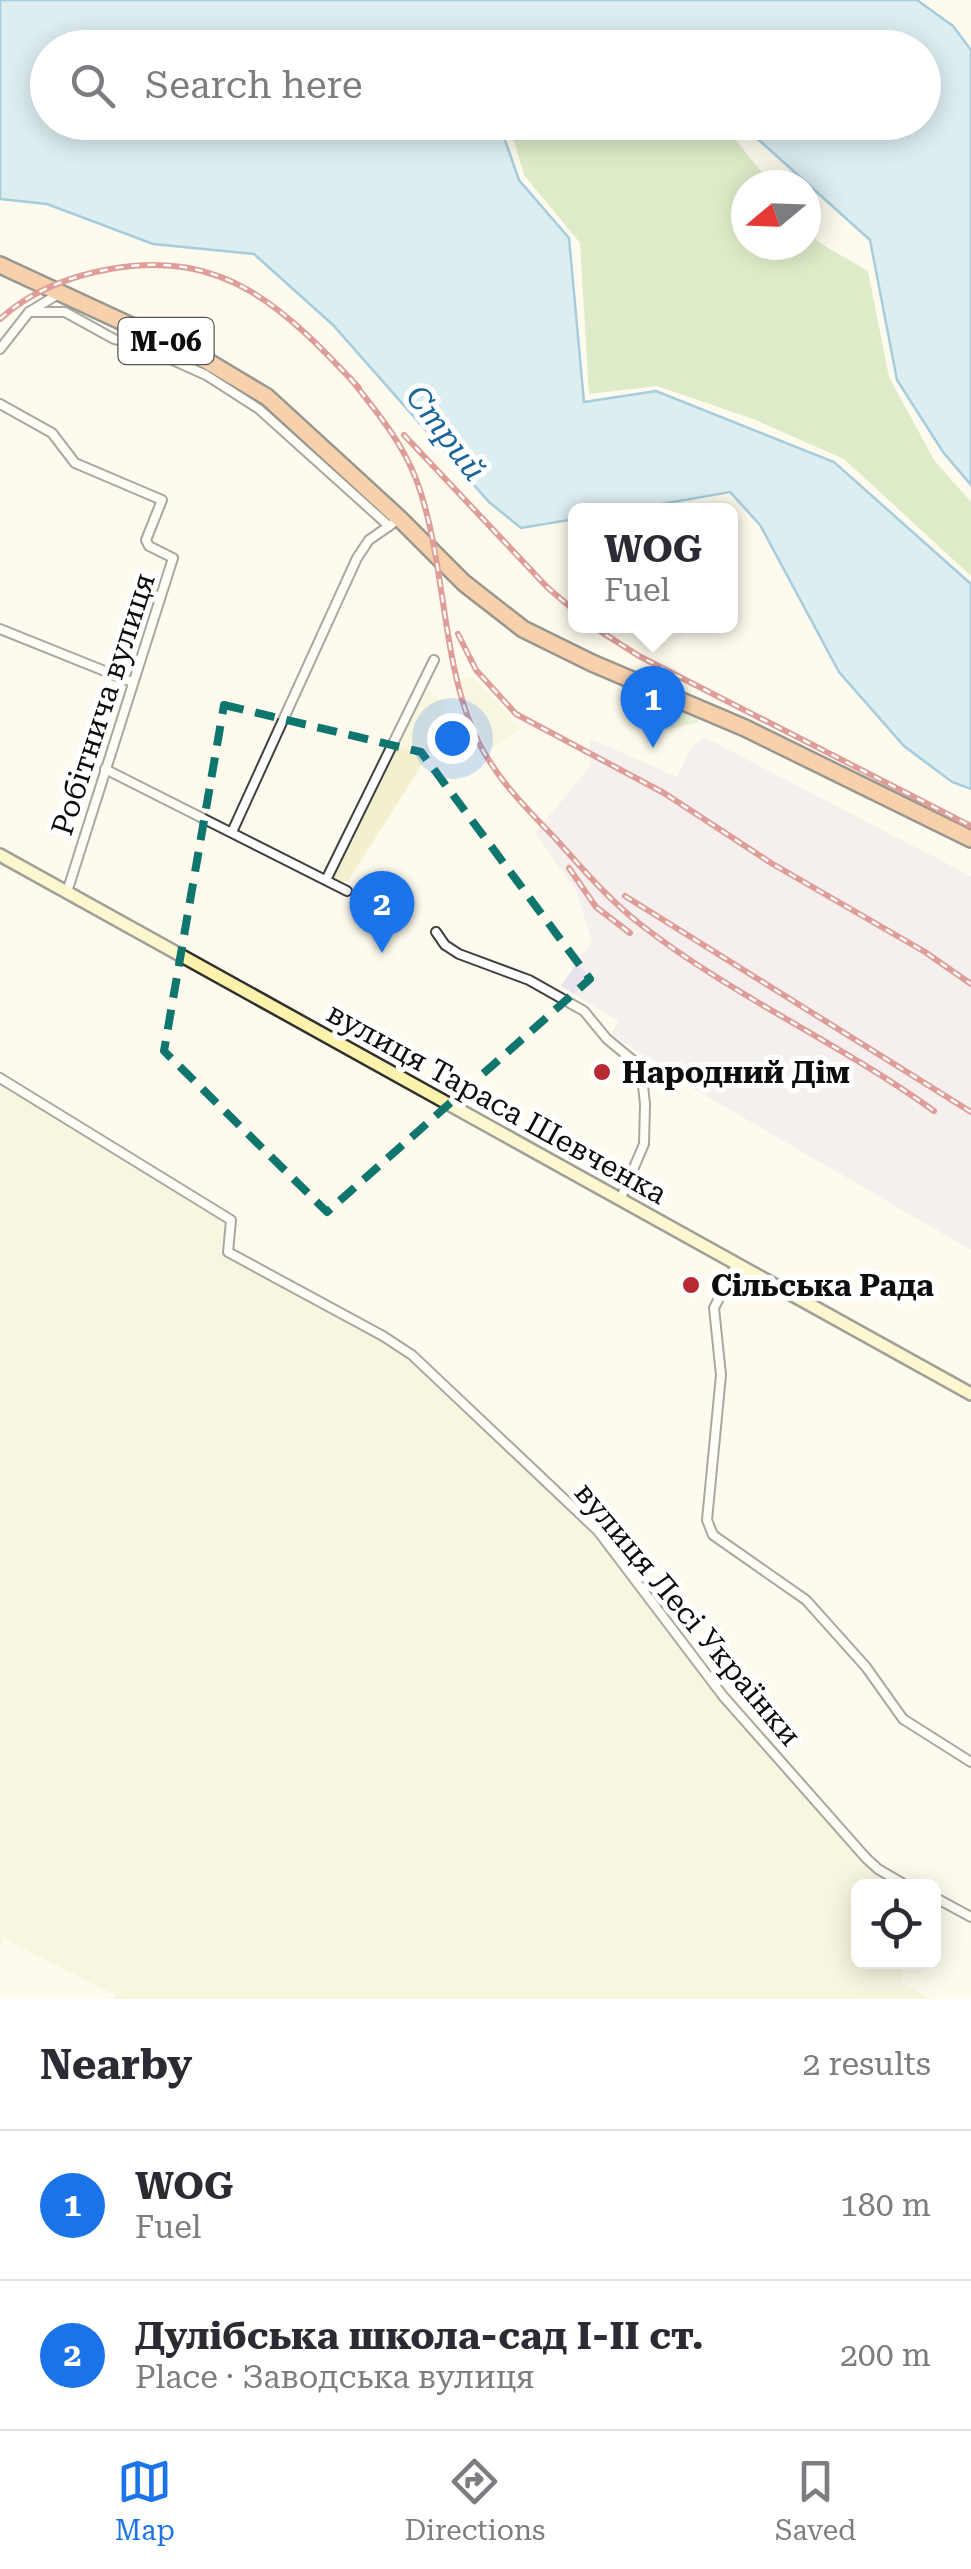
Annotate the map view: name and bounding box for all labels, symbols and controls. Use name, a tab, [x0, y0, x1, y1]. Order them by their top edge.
search box	[30, 30, 941, 140]
icon: search	[65, 58, 120, 113]
text: Search here	[145, 63, 363, 107]
north arrow	[731, 170, 821, 260]
road number: М-06	[119, 318, 214, 364]
water label: Стрий	[398, 378, 494, 488]
popup	[568, 503, 738, 633]
text: WOG	[604, 527, 702, 571]
street label: Робітнича вулиця	[44, 568, 162, 840]
text: Fuel	[604, 571, 670, 609]
pin: 1	[620, 666, 686, 748]
your location	[427, 713, 478, 764]
pin: 2	[350, 870, 414, 953]
street label: вулиця Тараса Шевченка	[321, 995, 673, 1211]
place label: Народний Дім	[622, 1055, 850, 1090]
marker: Народний Дім	[591, 1061, 613, 1083]
place label: Сільська Рада	[711, 1268, 934, 1303]
marker: Сільська Рада	[680, 1274, 702, 1296]
street label: вулиця Лесі Українки	[568, 1475, 808, 1753]
map controls	[851, 1879, 941, 1969]
button: locate	[851, 1879, 941, 1969]
text: Nearby	[40, 2040, 192, 2089]
text: 2 results	[803, 2045, 931, 2083]
text: WOG	[135, 2164, 233, 2208]
text: 1	[64, 2186, 81, 2224]
text: 180 m	[840, 2186, 931, 2224]
text: Fuel	[135, 2208, 201, 2246]
text: Дулібська школа-сад I-II ст.	[135, 2314, 704, 2358]
text: 2	[64, 2336, 81, 2374]
text: 200 m	[840, 2336, 931, 2374]
text: Place · Заводська вулиця	[135, 2358, 535, 2396]
tab: Map	[115, 2454, 175, 2547]
tab: Directions	[404, 2454, 545, 2547]
tab: Saved	[775, 2454, 856, 2547]

